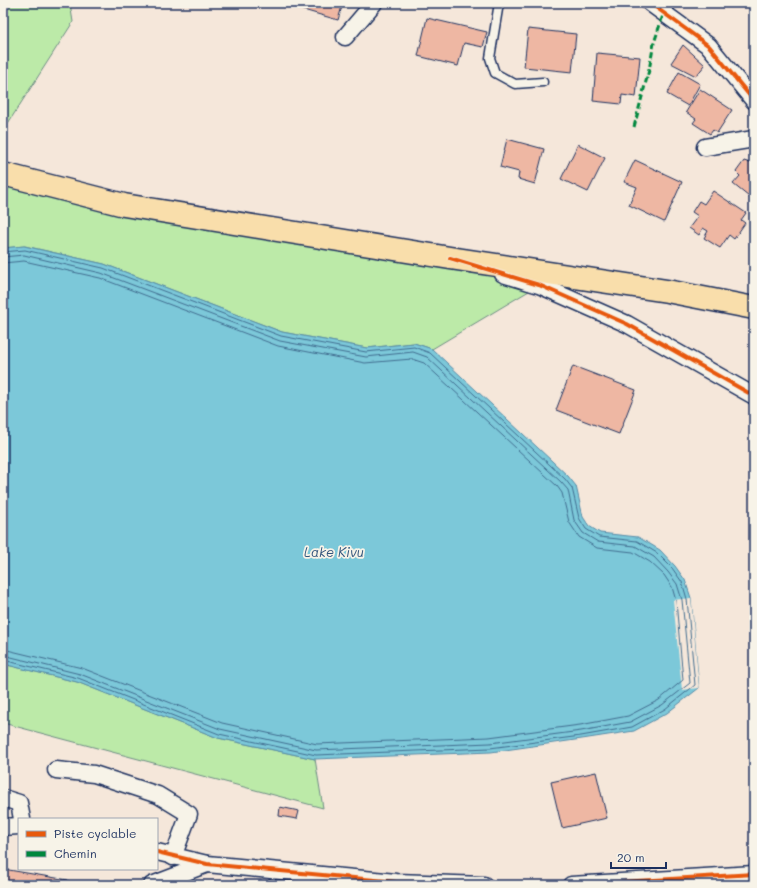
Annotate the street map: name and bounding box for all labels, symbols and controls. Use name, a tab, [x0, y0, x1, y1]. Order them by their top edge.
water label: Lake Kivu	[304, 543, 364, 560]
legend	[18, 818, 158, 870]
text: Piste cyclable	[54, 825, 136, 841]
scale bar	[611, 844, 666, 870]
text: Chemin	[54, 845, 97, 861]
text: 20 m	[617, 849, 645, 865]

